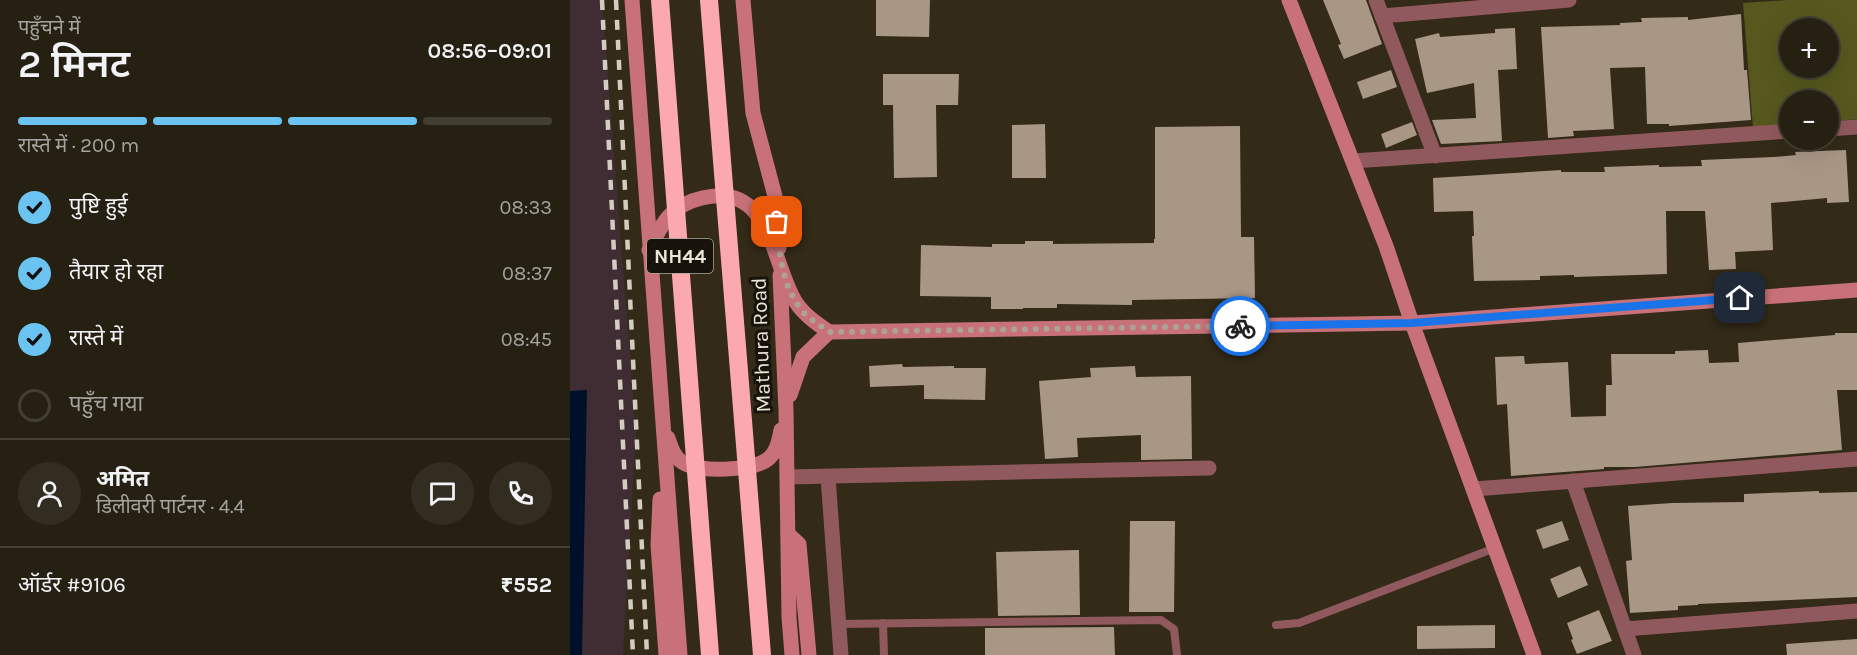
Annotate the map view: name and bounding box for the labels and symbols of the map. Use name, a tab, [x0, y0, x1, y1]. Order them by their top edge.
pin	[751, 196, 802, 247]
road number: NH44	[647, 239, 713, 273]
pin	[1714, 272, 1765, 323]
street label: Mathura Road	[747, 277, 775, 413]
courier	[1210, 296, 1270, 356]

